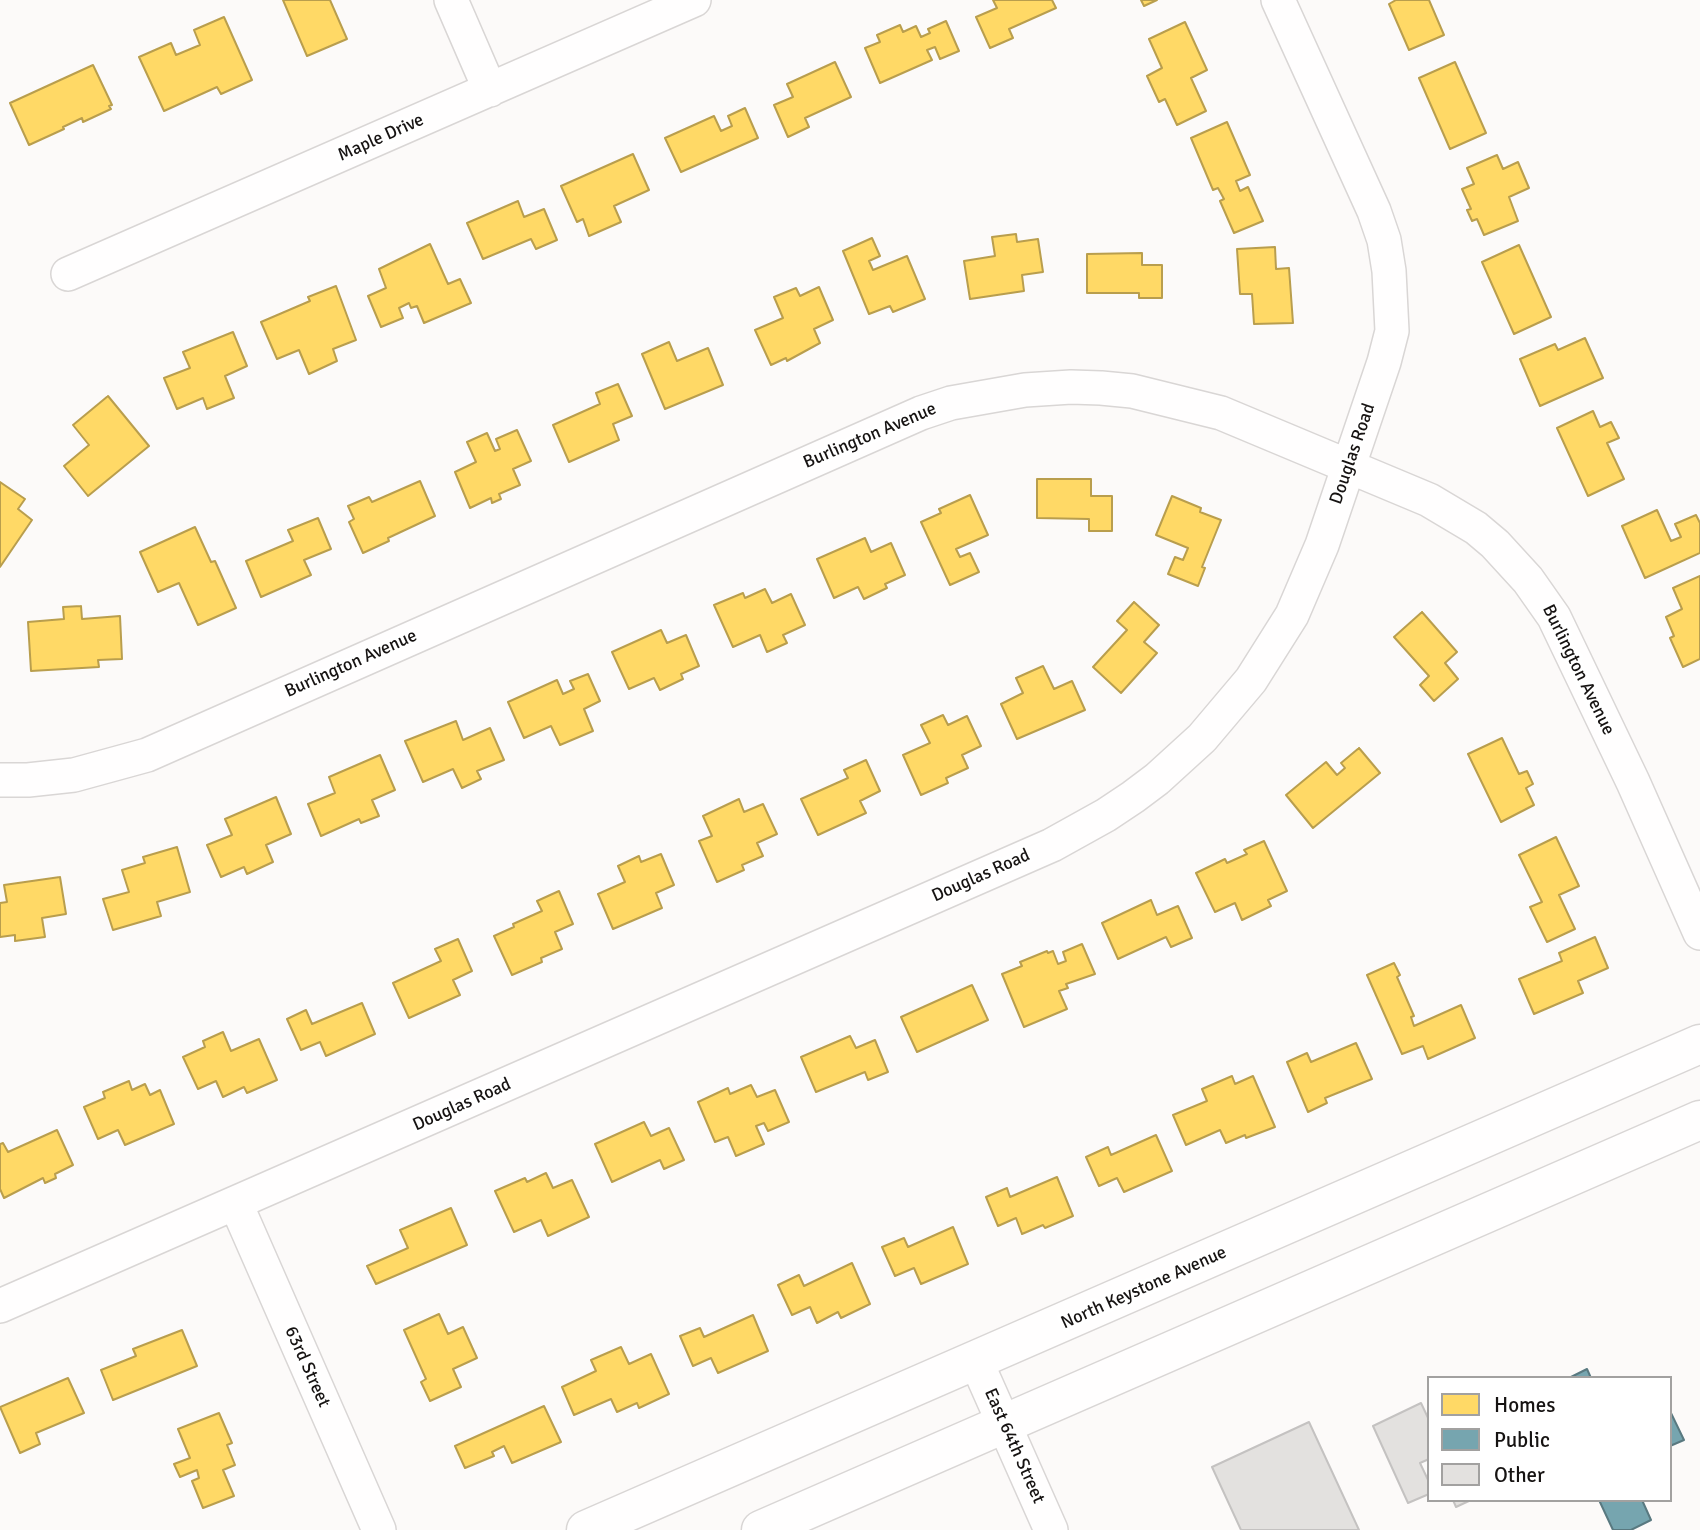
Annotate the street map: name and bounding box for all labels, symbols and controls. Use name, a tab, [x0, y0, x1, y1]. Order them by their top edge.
street label: Maple Drive	[335, 110, 427, 166]
street label: Burlington Avenue	[800, 398, 940, 474]
street label: Douglas Road	[1326, 401, 1380, 507]
street label: Burlington Avenue	[1537, 601, 1619, 739]
street label: Burlington Avenue	[282, 625, 420, 703]
street label: Douglas Road	[929, 845, 1033, 907]
street label: Douglas Road	[410, 1074, 514, 1136]
street label: North Keystone Avenue	[1058, 1242, 1230, 1334]
street label: 63rd Street	[280, 1323, 334, 1411]
legend	[1427, 1376, 1672, 1502]
street label: East 64th Street	[979, 1385, 1049, 1507]
text: Homes	[1494, 1392, 1556, 1418]
text: Public	[1494, 1427, 1550, 1453]
text: Other	[1494, 1462, 1545, 1488]

